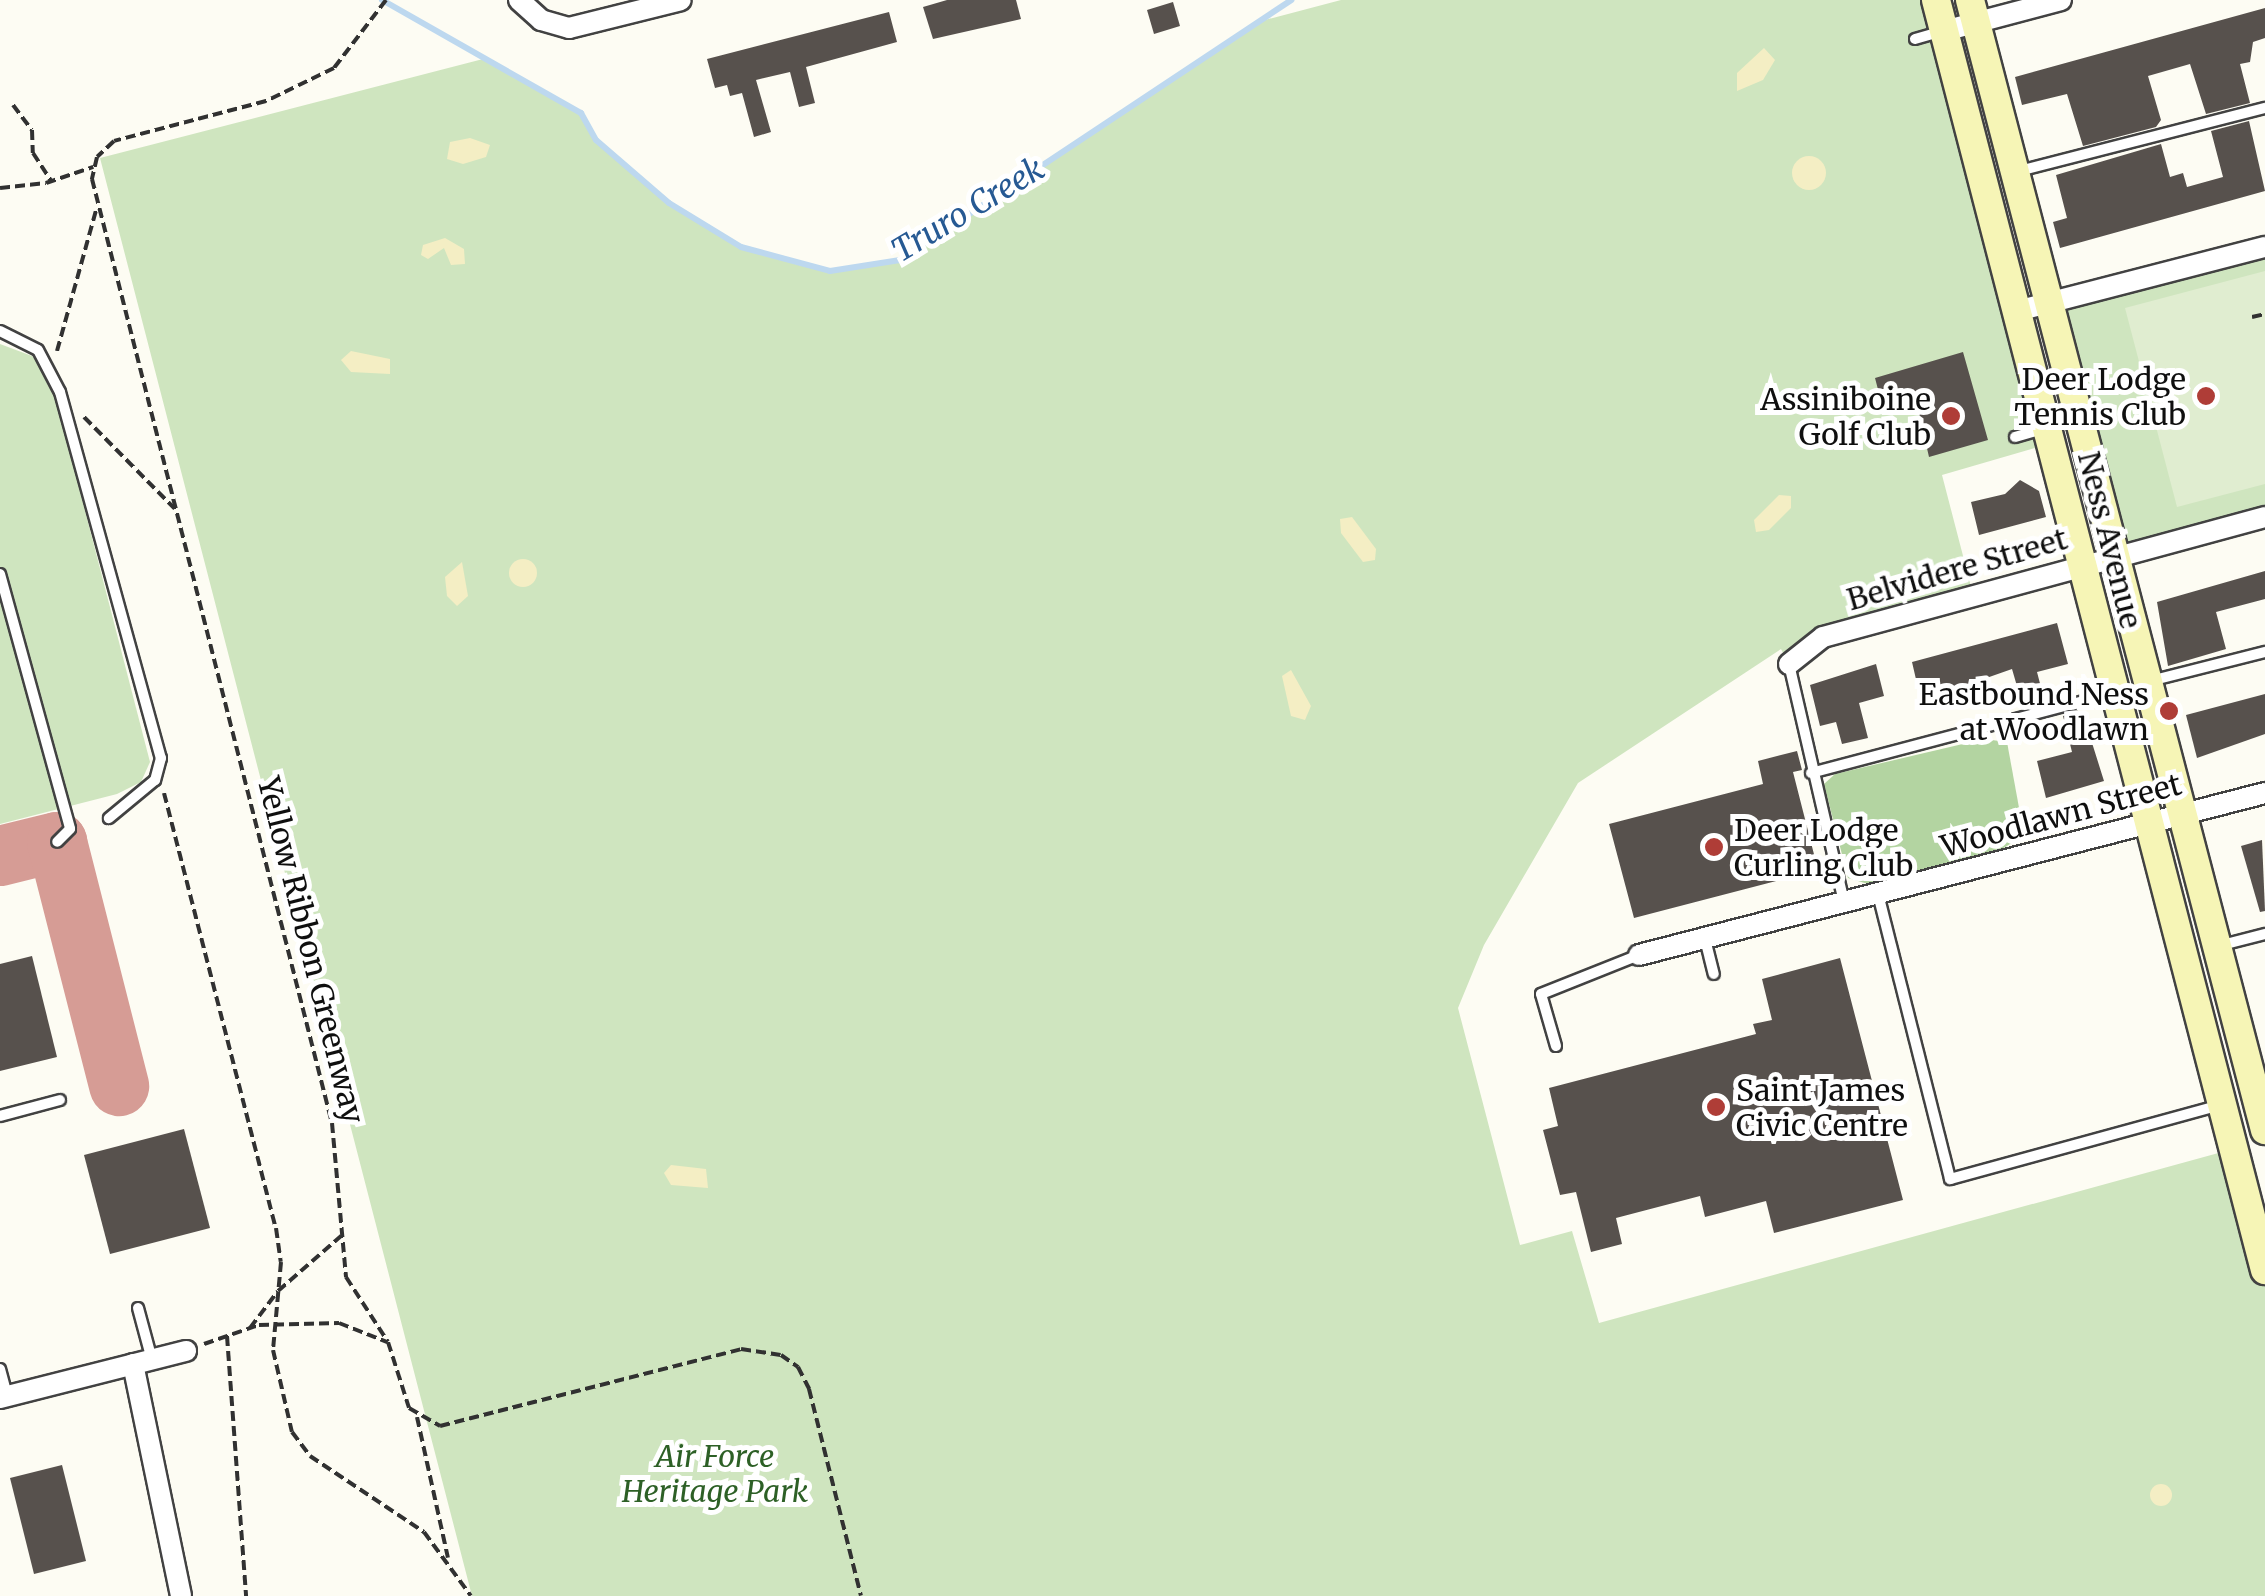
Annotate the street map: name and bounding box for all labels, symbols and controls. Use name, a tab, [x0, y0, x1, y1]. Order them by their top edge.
water label: Truro Creek	[885, 150, 1051, 270]
place label: Deer Lodge Tennis Club	[2014, 361, 2186, 432]
place label: Assiniboine Golf Club	[1760, 381, 1931, 452]
marker: Deer Lodge Tennis Club	[2195, 385, 2217, 407]
marker: Assiniboine Golf Club	[1940, 405, 1962, 427]
street label: Ness Avenue	[2071, 448, 2149, 632]
street label: Belvidere Street	[1843, 520, 2071, 618]
place label: Eastbound Ness at Woodlawn	[1918, 676, 2149, 746]
marker: Eastbound Ness at Woodlawn	[2158, 700, 2180, 722]
street label: Woodlawn Street	[1937, 766, 2185, 864]
street label: Yellow Ribbon Greenway	[250, 773, 372, 1127]
place label: Deer Lodge Curling Club	[1734, 812, 1913, 882]
marker: Deer Lodge Curling Club	[1703, 836, 1725, 858]
place label: Saint James Civic Centre	[1736, 1072, 1908, 1142]
marker: Saint James Civic Centre	[1705, 1096, 1727, 1118]
park label: Air Force Heritage Park	[622, 1438, 808, 1508]

